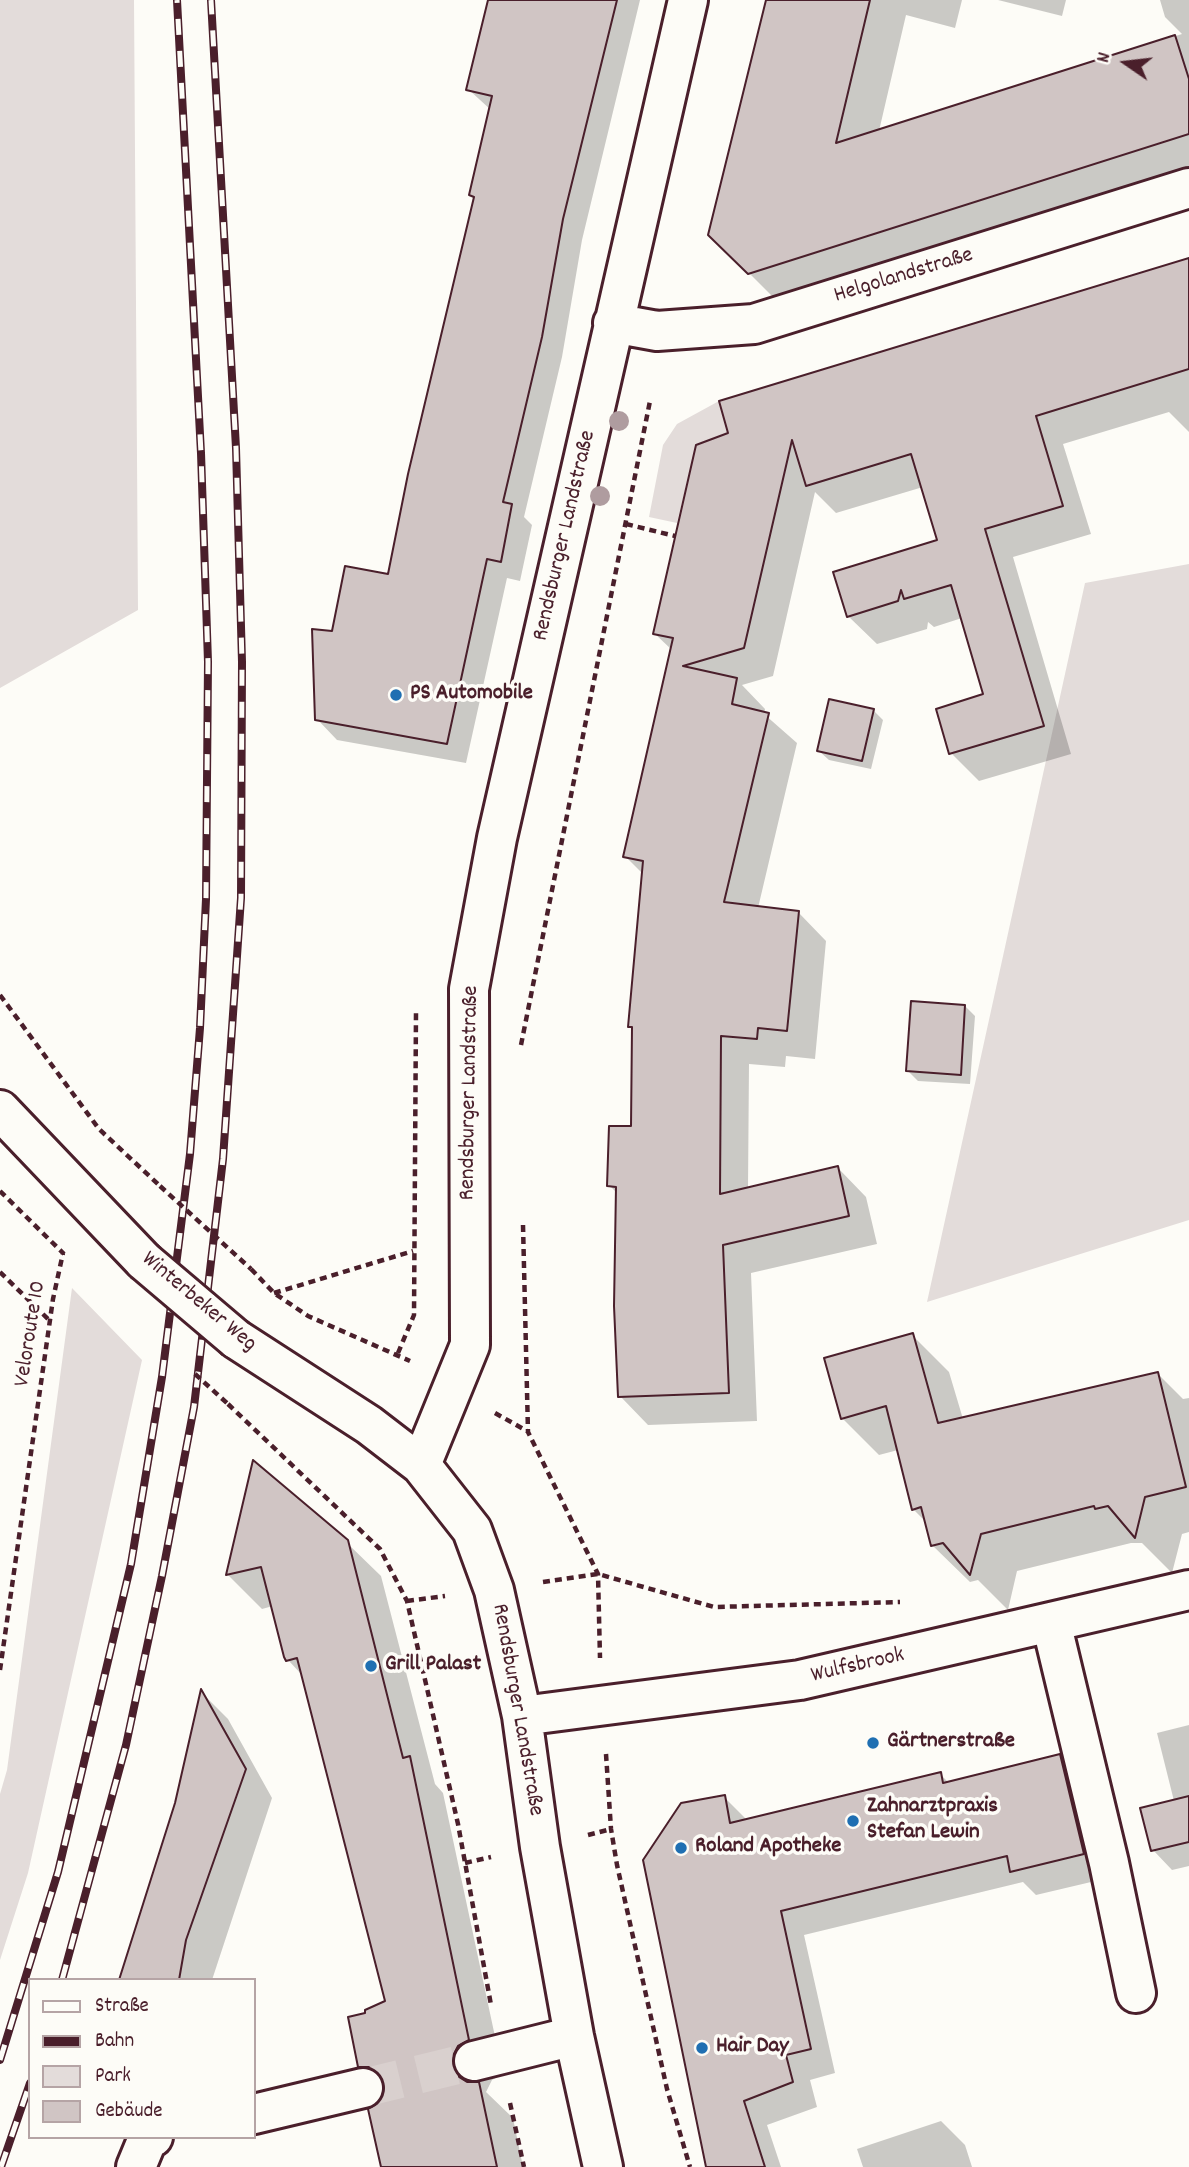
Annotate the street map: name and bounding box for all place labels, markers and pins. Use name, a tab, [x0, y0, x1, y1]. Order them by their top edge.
place label: PS Automobile	[410, 681, 533, 709]
marker: PS Automobile	[388, 687, 404, 703]
place label: Grill Palast	[385, 1652, 481, 1680]
marker: Grill Palast	[363, 1658, 379, 1674]
place label: Gärtnerstraße	[887, 1729, 1015, 1757]
marker: Gärtnerstraße	[865, 1735, 881, 1751]
place label: Zahnarztpraxis Stefan Lewin	[867, 1794, 998, 1848]
marker: Zahnarztpraxis Stefan Lewin	[845, 1813, 861, 1829]
place label: Roland Apotheke	[695, 1834, 841, 1862]
marker: Roland Apotheke	[673, 1840, 689, 1856]
place label: Hair Day	[716, 2034, 789, 2062]
marker: Hair Day	[694, 2040, 710, 2056]

